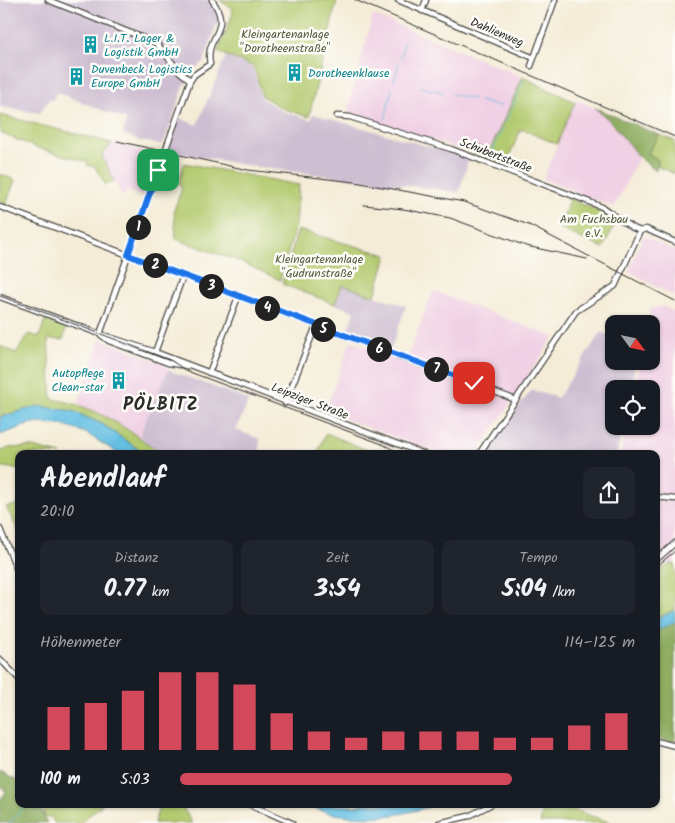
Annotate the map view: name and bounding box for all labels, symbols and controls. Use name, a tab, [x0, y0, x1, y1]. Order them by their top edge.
street label: Dahlienweg	[467, 13, 527, 52]
park label: Kleingartenanlage "Dorotheenstraße"	[240, 25, 330, 58]
place label: L.I.T. Lager & Logistik GmbH	[104, 29, 179, 62]
building icon: L.I.T. Lager & Logistik GmbH	[80, 35, 100, 55]
place label: Duvenbeck Logistics Europe GmbH	[91, 60, 192, 93]
building icon: Dorotheenklause	[284, 63, 304, 83]
place label: Dorotheenklause	[308, 64, 390, 83]
building icon: Duvenbeck Logistics Europe GmbH	[67, 66, 87, 86]
street label: Schubertstraße	[457, 133, 535, 178]
pin	[137, 149, 179, 191]
icon: arrive	[144, 156, 172, 184]
park label: Am Fuchsbau e.V.	[560, 210, 628, 243]
pin: 1	[126, 214, 150, 240]
text: 1	[136, 216, 141, 238]
park label: Kleingartenanlage "Gudrunstraße"	[275, 250, 364, 283]
pin: 2	[142, 252, 168, 278]
text: 2	[151, 254, 160, 276]
pin: 3	[198, 274, 224, 298]
text: 3	[208, 275, 215, 297]
pin: 4	[254, 296, 280, 320]
text: 4	[264, 297, 271, 319]
north arrow	[605, 315, 660, 370]
map controls	[605, 315, 660, 435]
pin: 5	[310, 316, 336, 342]
text: 5	[320, 318, 327, 340]
pin: 6	[366, 336, 392, 362]
text: 6	[376, 338, 383, 360]
pin: 7	[424, 356, 448, 382]
text: 7	[433, 358, 440, 380]
pin	[453, 362, 495, 404]
place label: Autopflege Clean-star	[52, 364, 105, 397]
icon: check	[460, 369, 488, 397]
building icon: Autopflege Clean-star	[108, 370, 128, 390]
street label: Leipziger Straße	[268, 378, 352, 425]
button: locate	[605, 380, 660, 435]
district label: PÖLBITZ	[123, 391, 199, 420]
text: Abendlauf	[40, 457, 165, 502]
button: share	[583, 467, 635, 519]
text: 20:10	[40, 499, 74, 524]
text: Distanz	[115, 547, 158, 569]
text: Zeit	[326, 547, 349, 569]
text: Tempo	[520, 547, 557, 569]
text: 0.77	[104, 569, 146, 609]
text: 3:54	[314, 569, 361, 609]
text: 5:04	[502, 569, 547, 609]
text: km	[146, 581, 169, 603]
text: /km	[547, 581, 575, 603]
text: Höhenmeter	[40, 630, 121, 655]
text: 114–125 m	[564, 630, 635, 655]
text: 100 m	[40, 767, 81, 792]
text: 5:03	[120, 767, 150, 792]

